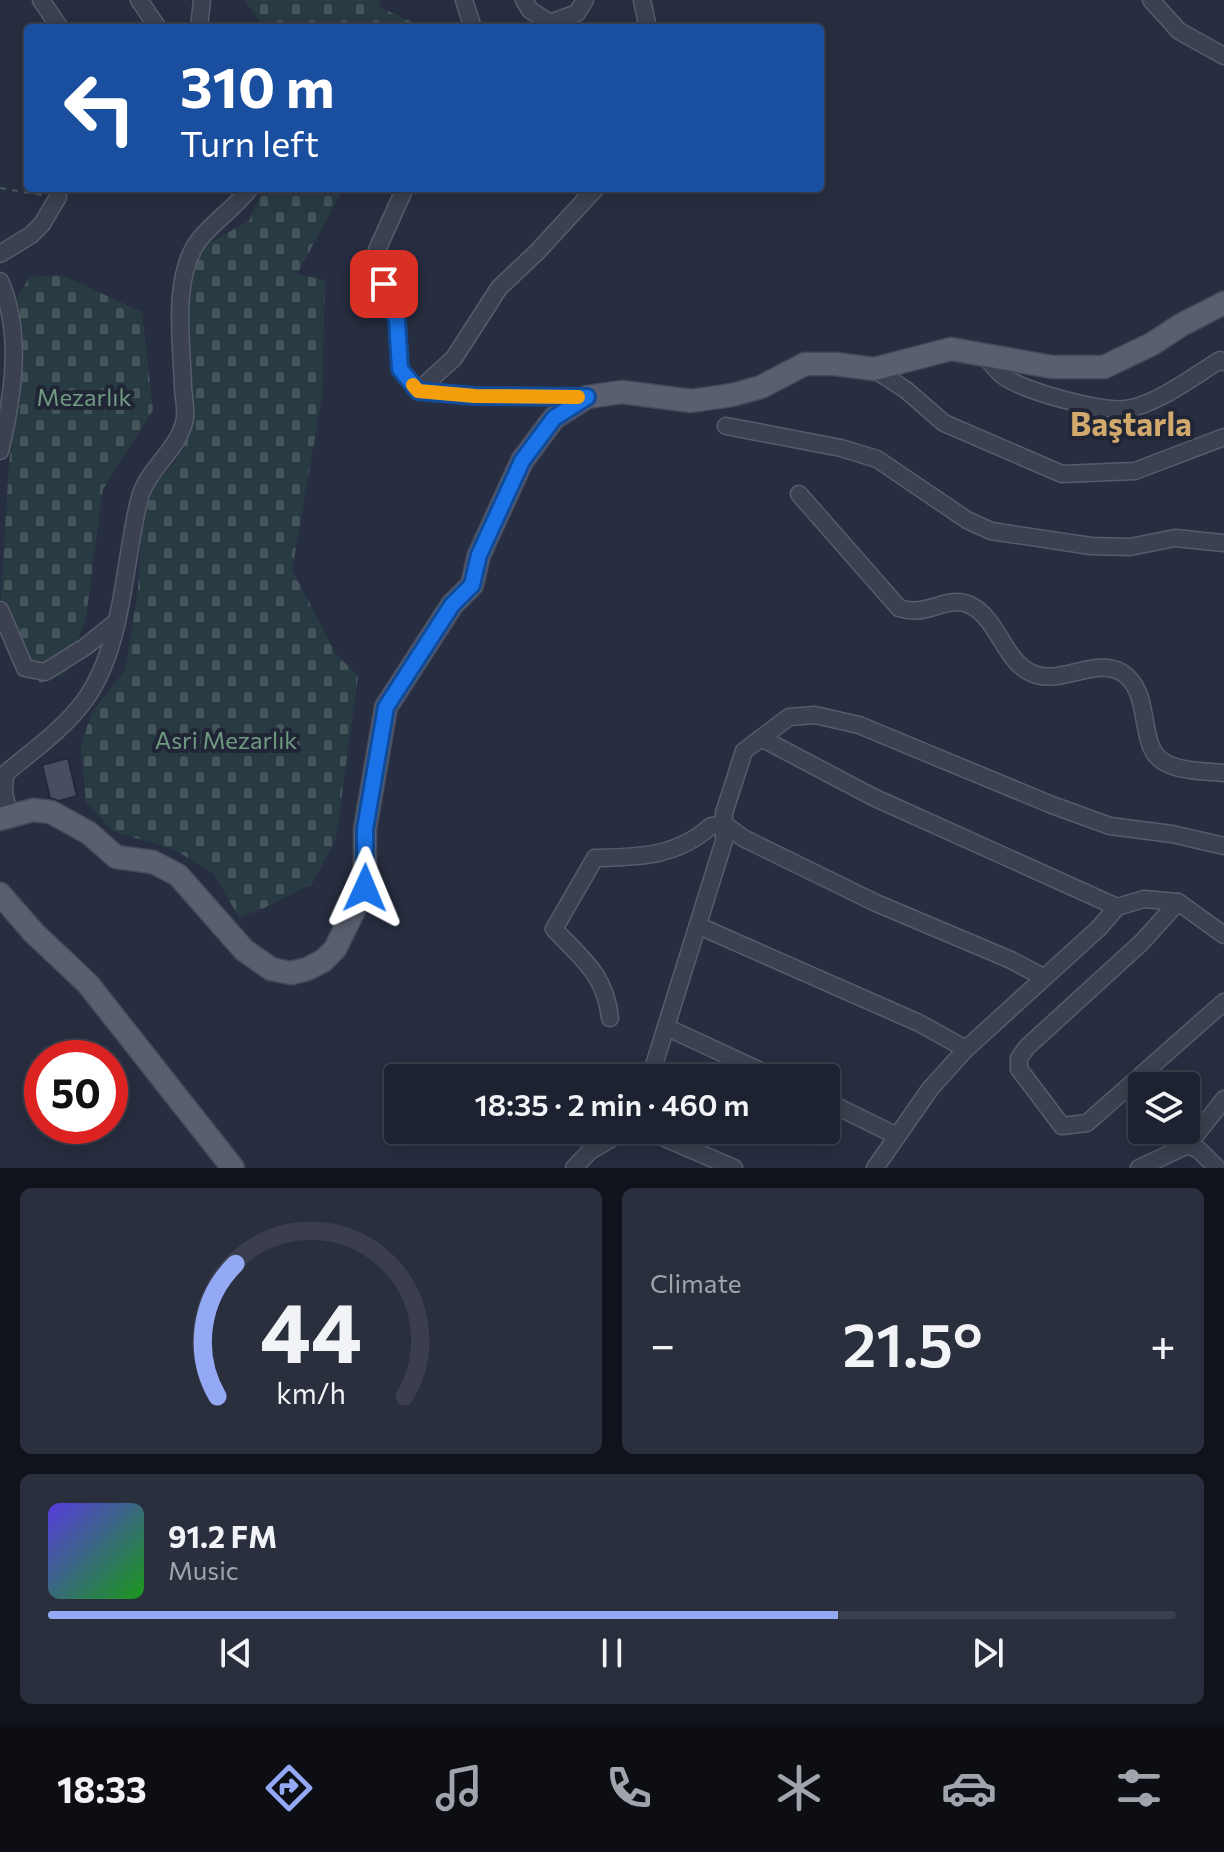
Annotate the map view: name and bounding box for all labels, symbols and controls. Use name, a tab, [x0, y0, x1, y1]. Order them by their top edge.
text: 310 m	[180, 51, 335, 120]
icon: left	[48, 56, 152, 160]
text: Turn left	[180, 120, 319, 164]
pin	[350, 250, 418, 318]
icon: arrive	[362, 262, 406, 306]
park label: Mezarlık	[37, 382, 131, 411]
district label: Baştarla	[1070, 403, 1192, 443]
park label: Asri Mezarlık	[155, 725, 297, 754]
position arrow	[323, 846, 407, 930]
speed limit sign: 50	[24, 1040, 128, 1144]
map controls	[1128, 1072, 1200, 1144]
button: layers	[1128, 1072, 1200, 1144]
text: 18:35 · 2 min · 460 m	[474, 1085, 750, 1122]
text: Climate	[650, 1267, 742, 1298]
text: 44	[260, 1278, 362, 1380]
text: 21.5°	[842, 1306, 983, 1379]
text: −	[650, 1316, 675, 1370]
text: +	[1150, 1316, 1176, 1370]
text: km/h	[276, 1375, 346, 1410]
text: 91.2 FM	[168, 1517, 277, 1554]
text: Music	[168, 1554, 239, 1585]
icon: previous	[214, 1631, 258, 1675]
icon: pause	[590, 1631, 634, 1675]
icon: next	[966, 1631, 1010, 1675]
icon: directions	[261, 1760, 317, 1816]
icon: music	[431, 1760, 487, 1816]
icon: phone	[601, 1760, 657, 1816]
icon: climate	[771, 1760, 827, 1816]
icon: car	[941, 1760, 997, 1816]
icon: filters	[1111, 1760, 1167, 1816]
text: 18:33	[57, 1766, 147, 1810]

